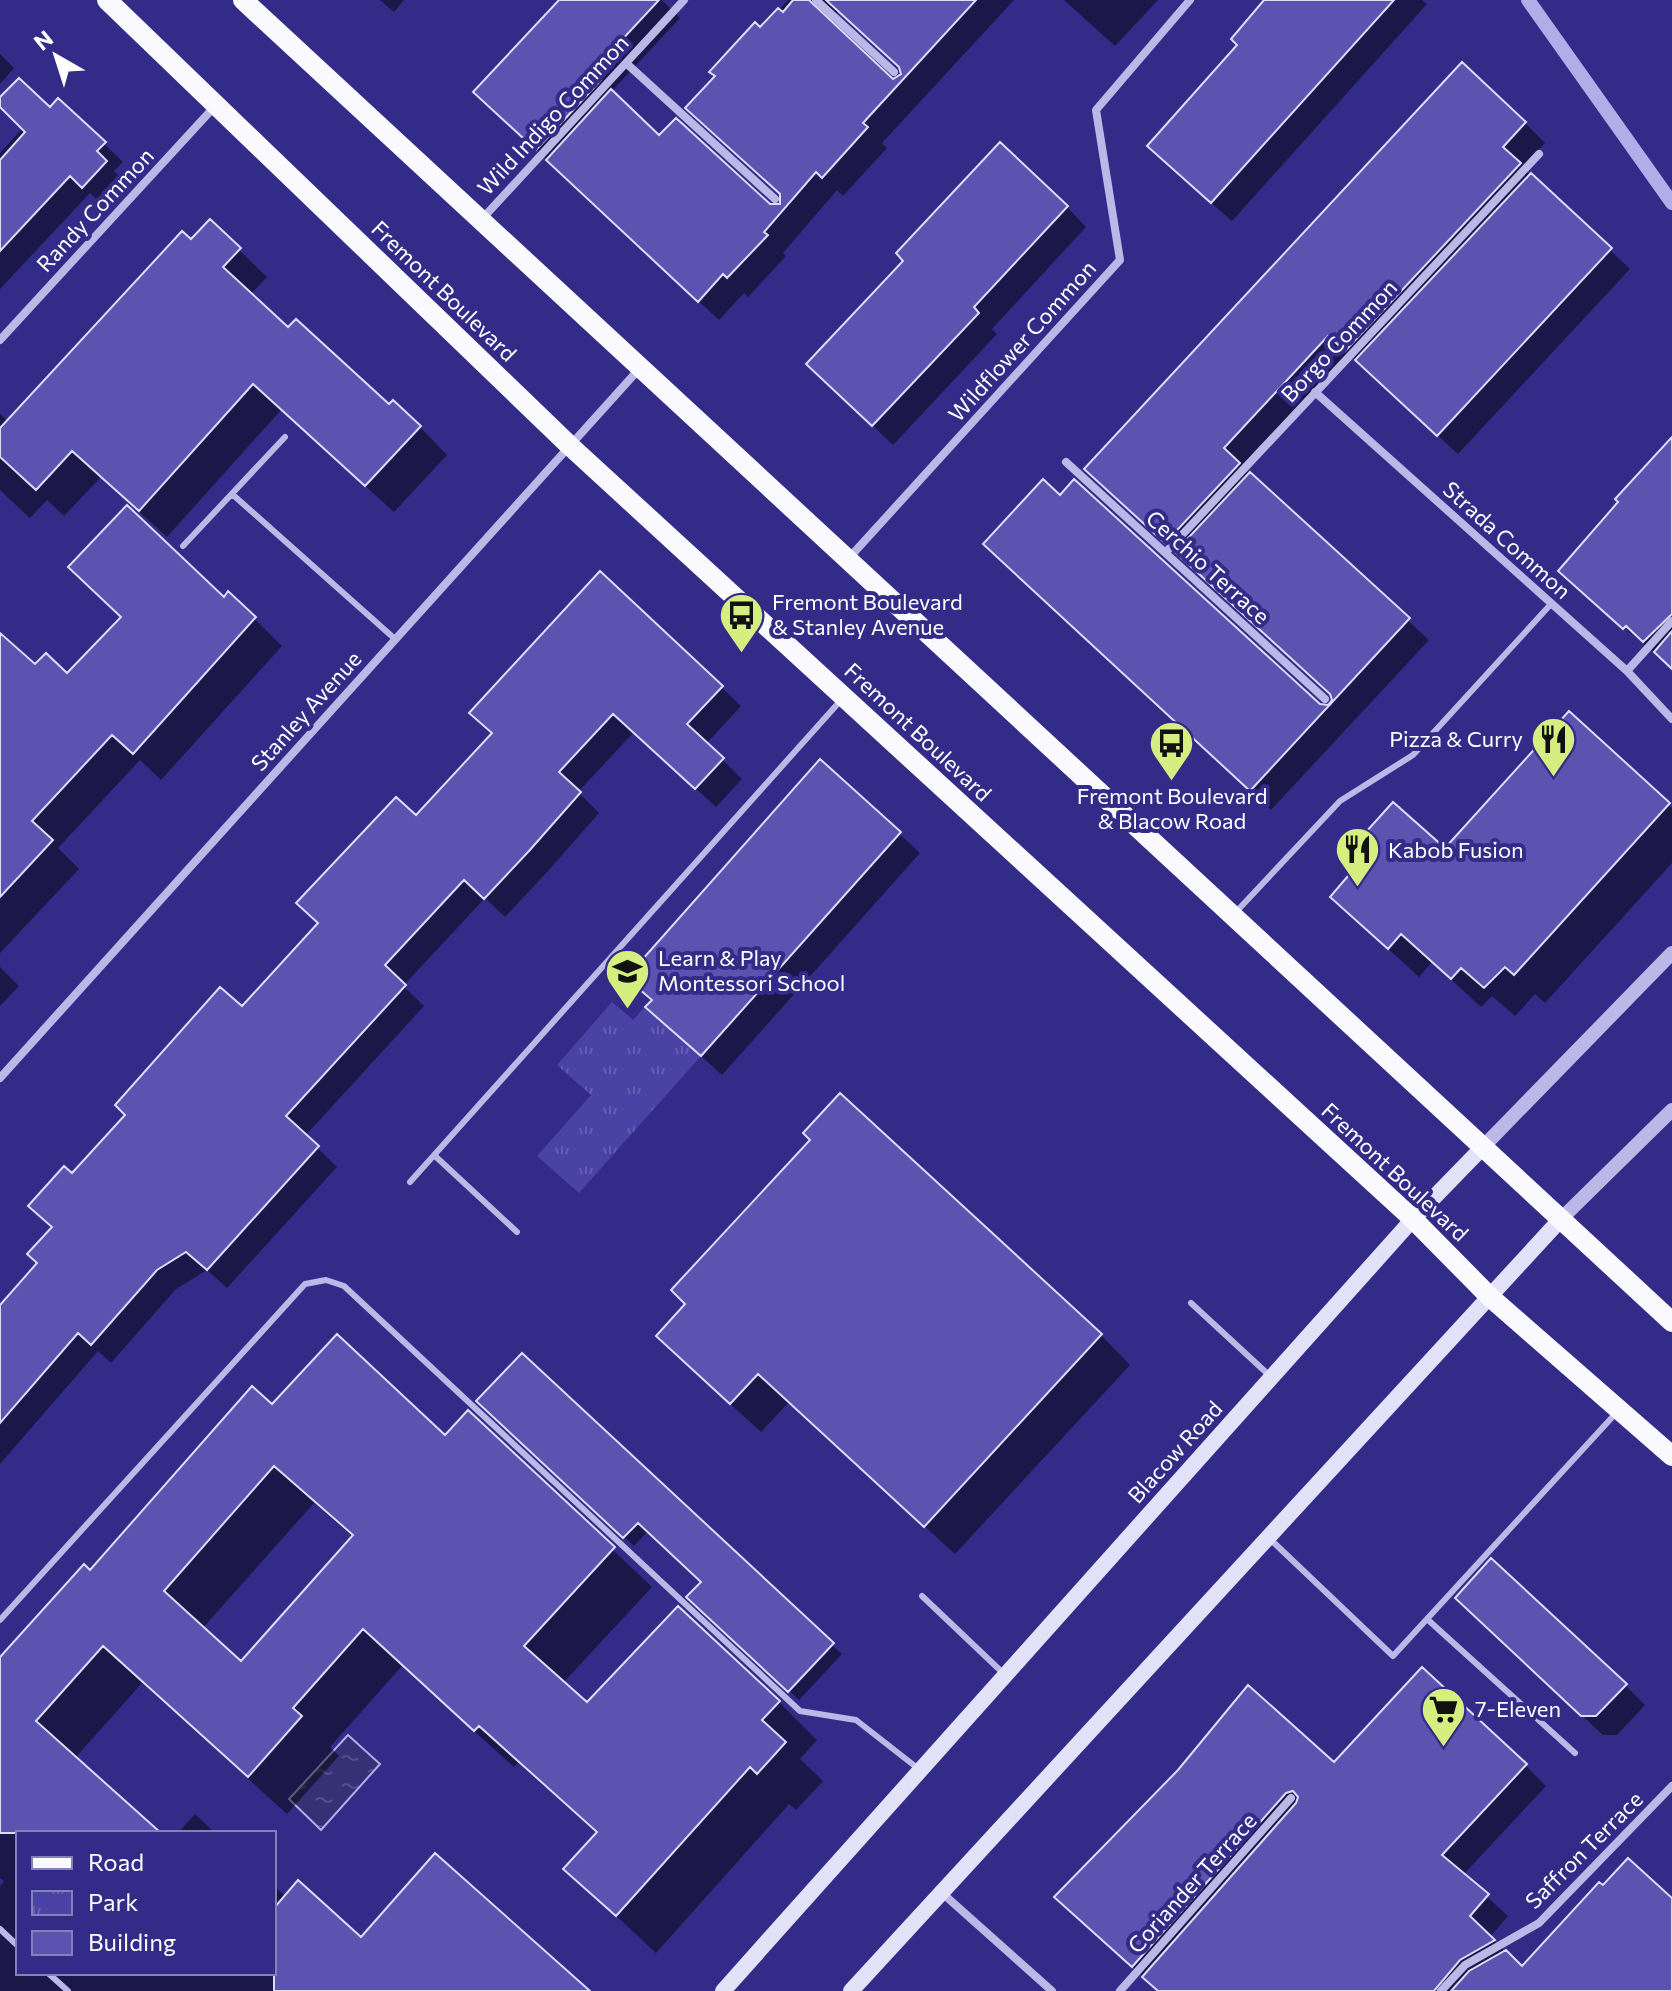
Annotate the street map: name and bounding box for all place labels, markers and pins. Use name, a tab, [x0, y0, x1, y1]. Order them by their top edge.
place label: Fremont Boulevard & Stanley Avenue	[772, 588, 963, 640]
bus stop icon: Fremont Boulevard & Stanley Avenue	[717, 591, 765, 654]
restaurant icon: Pizza & Curry	[1530, 715, 1578, 778]
bus stop icon: Fremont Boulevard & Blacow Road	[1148, 719, 1196, 782]
place label: Pizza & Curry	[1389, 725, 1523, 752]
place label: Fremont Boulevard & Blacow Road	[1077, 782, 1267, 834]
restaurant icon: Kabob Fusion	[1333, 826, 1381, 889]
place label: Kabob Fusion	[1388, 836, 1524, 863]
place label: Learn & Play Montessori School	[658, 944, 845, 996]
school or university icon: Learn & Play Montessori School	[603, 947, 651, 1010]
supermarket icon: 7-Eleven	[1420, 1685, 1468, 1748]
place label: 7-Eleven	[1475, 1695, 1561, 1722]

